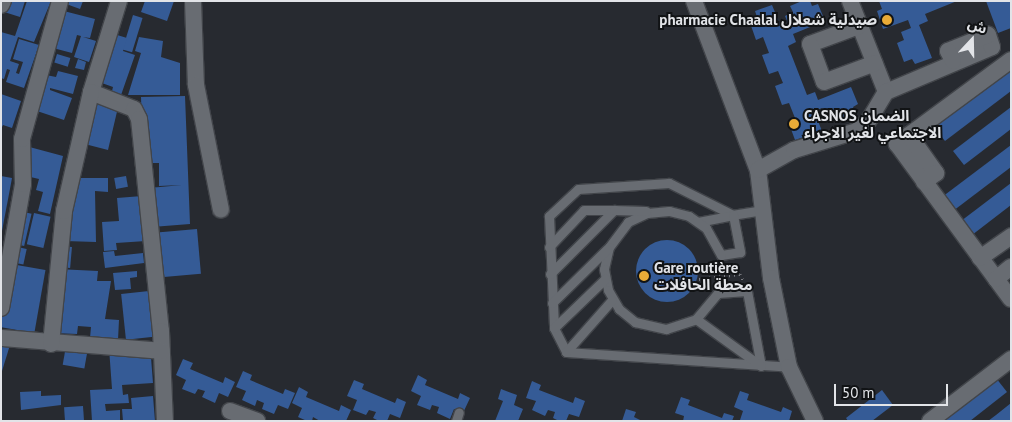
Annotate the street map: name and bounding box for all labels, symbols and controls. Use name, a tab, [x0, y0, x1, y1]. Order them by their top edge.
place label: pharmacie Chaalal صيدلية شعلال	[659, 11, 877, 29]
marker: pharmacie Chaalal صيدلية شعلال	[881, 14, 893, 26]
text: ش	[965, 14, 990, 38]
north arrow	[947, 15, 997, 65]
place label: CASNOS الضمان الاجتماعي لغير الاجراء	[804, 106, 941, 141]
marker: CASNOS الضمان الاجتماعي لغير الاجراء	[788, 118, 800, 130]
place label: Gare routière محطة الحافلات	[654, 258, 752, 293]
marker: Gare routière محطة الحافلات	[638, 270, 650, 282]
scale bar	[837, 374, 951, 406]
text: 50 m	[842, 383, 875, 402]

